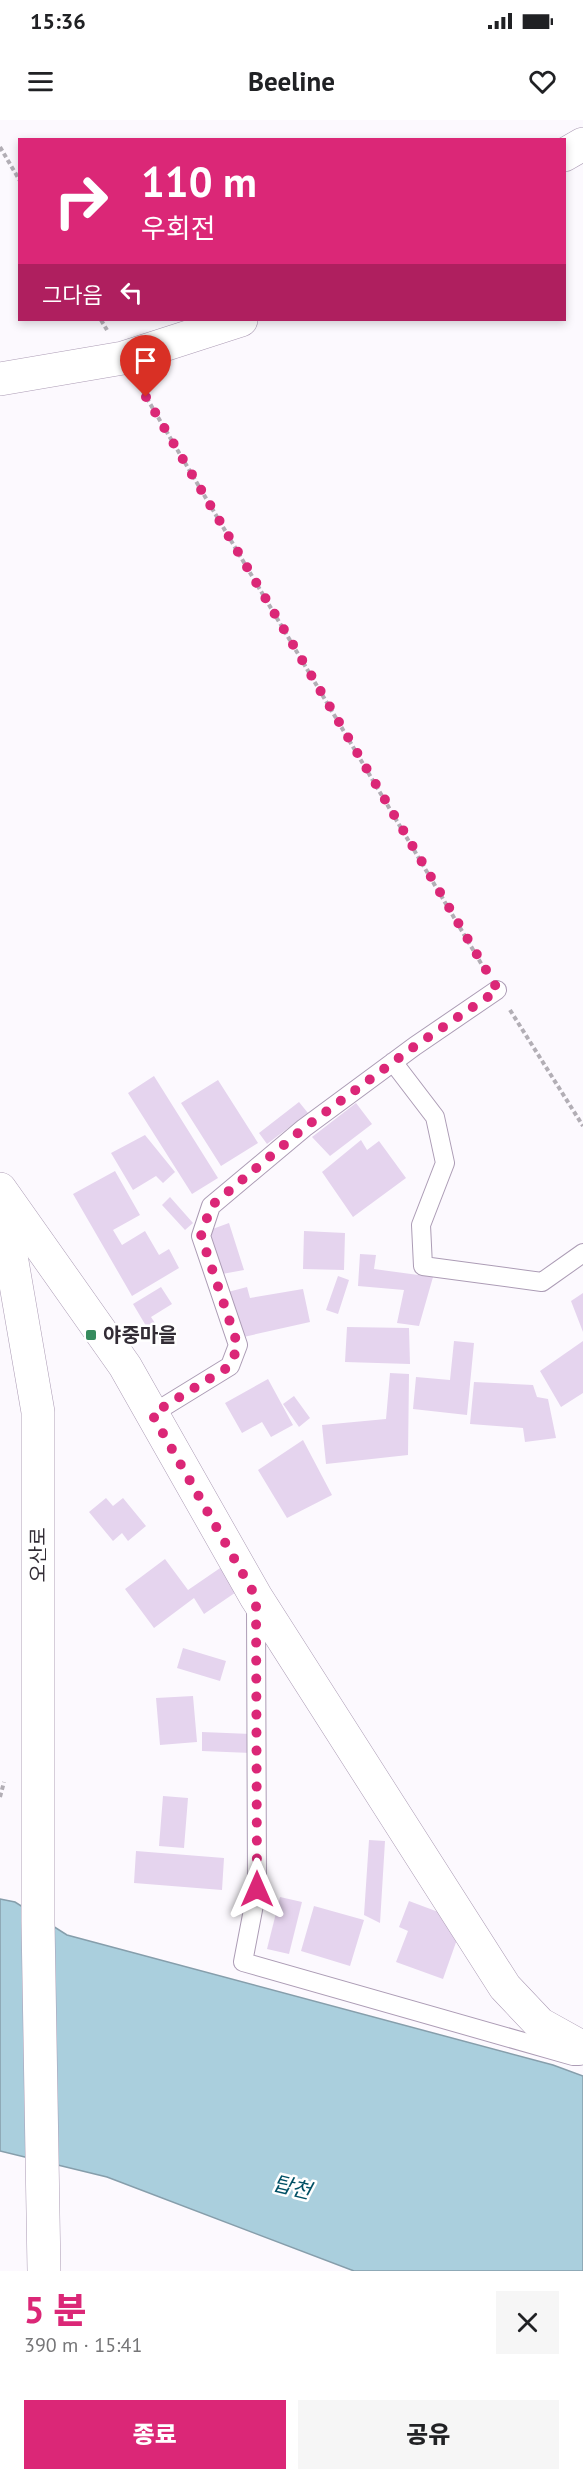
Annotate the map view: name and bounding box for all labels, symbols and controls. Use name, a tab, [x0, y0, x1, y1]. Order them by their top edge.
text: 15:36	[30, 7, 86, 35]
text: Beeline	[248, 64, 335, 98]
icon: menu	[24, 65, 57, 98]
icon: heart	[526, 65, 559, 98]
text: 110 m	[141, 154, 257, 209]
icon: right	[42, 162, 120, 240]
text: 우회전	[141, 211, 216, 245]
icon: left	[115, 276, 148, 309]
text: 그다음	[42, 281, 103, 309]
pin	[120, 335, 171, 397]
icon: arrive	[129, 344, 162, 377]
place label: 야중마을	[103, 1322, 177, 1348]
marker: 야중마을	[84, 1328, 98, 1342]
street label: 오산로	[25, 1527, 51, 1583]
position arrow	[225, 1857, 289, 1921]
water label: 탑천	[270, 2169, 317, 2205]
text: 5 분	[24, 2286, 87, 2333]
button: close	[496, 2291, 559, 2354]
text: 390 m · 15:41	[24, 2332, 142, 2358]
button: 종료	[24, 2400, 286, 2469]
button: 공유	[298, 2400, 559, 2469]

